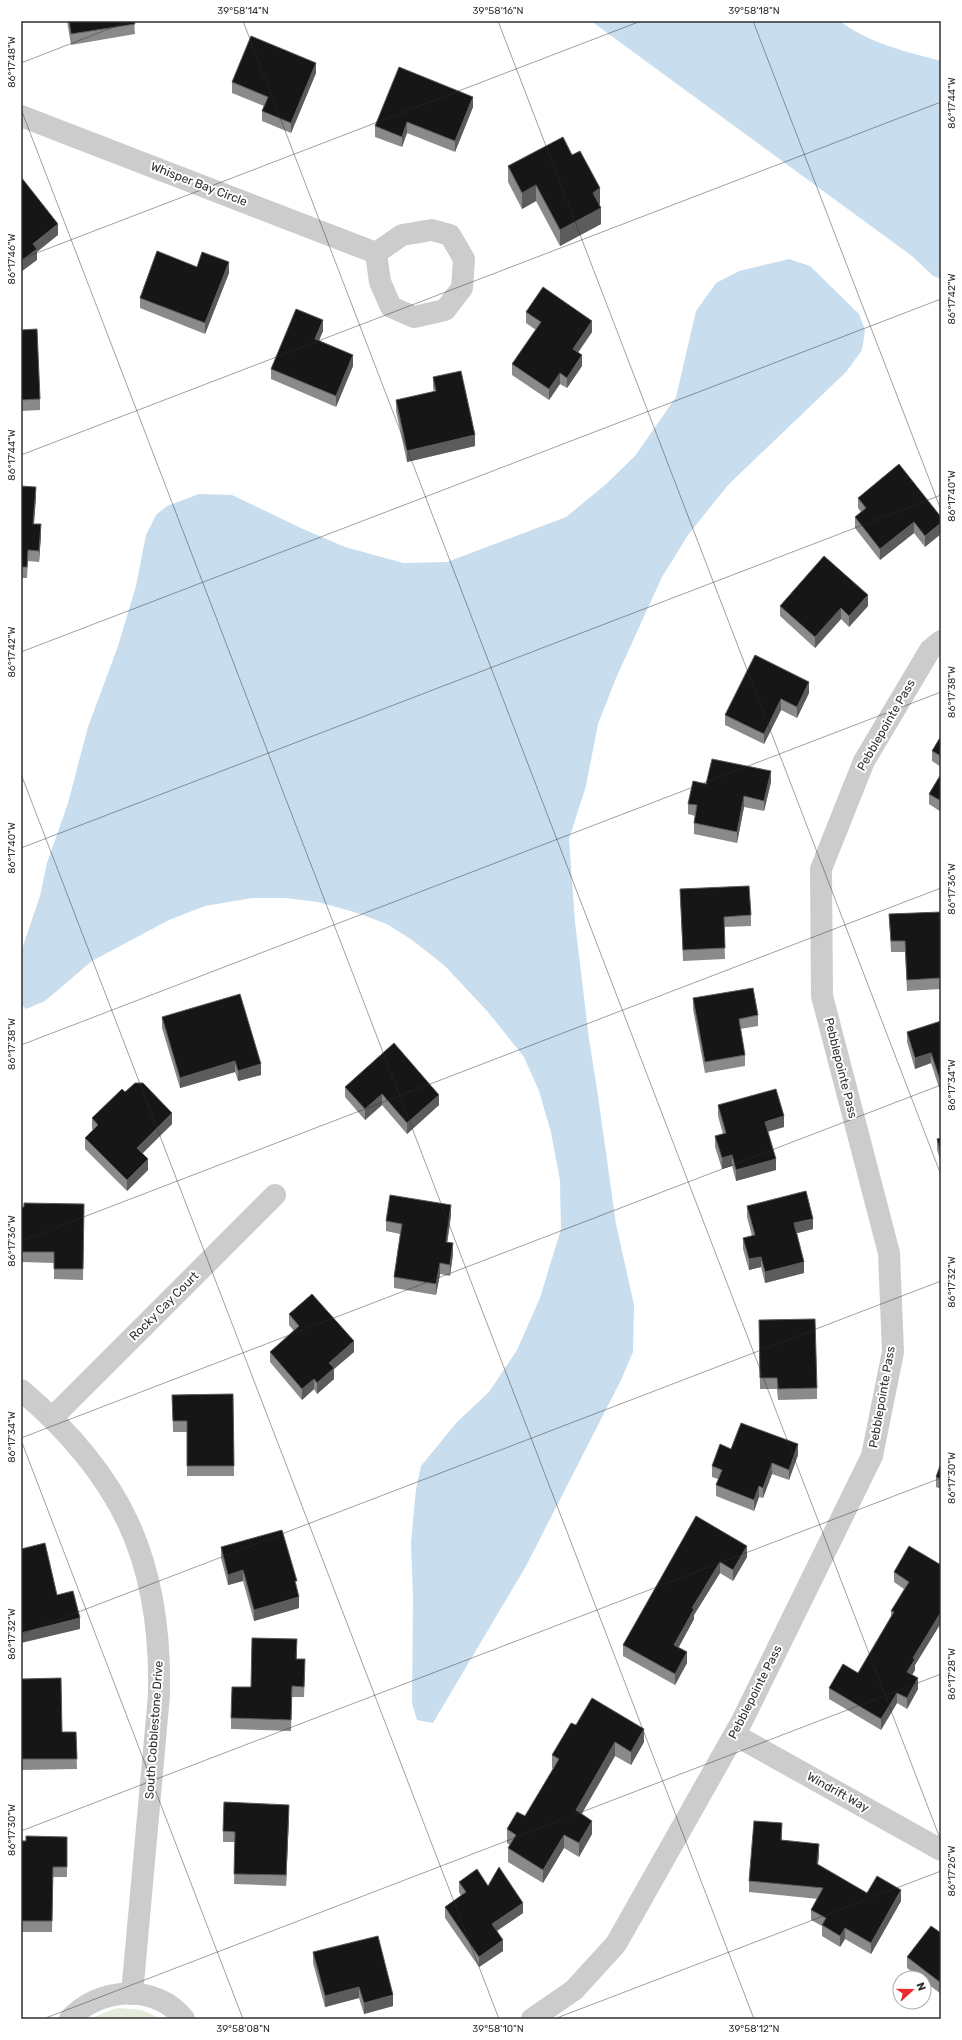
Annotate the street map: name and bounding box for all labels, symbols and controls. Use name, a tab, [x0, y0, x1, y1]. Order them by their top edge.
text: 39°58'14"N	[217, 5, 269, 17]
text: 39°58'16"N	[473, 5, 524, 17]
text: 39°58'18"N	[728, 5, 780, 17]
text: 86°17'48"W	[6, 36, 18, 88]
text: 86°17'44"W	[946, 77, 958, 129]
street label: Whisper Bay Circle	[149, 159, 250, 209]
text: 86°17'46"W	[6, 234, 18, 284]
text: 86°17'42"W	[946, 273, 958, 325]
text: 86°17'44"W	[6, 429, 18, 481]
text: 86°17'40"W	[946, 470, 958, 522]
text: 86°17'42"W	[6, 626, 18, 678]
text: 86°17'38"W	[946, 666, 958, 718]
street label: Pebblepointe Pass	[854, 677, 918, 773]
text: 86°17'40"W	[6, 822, 18, 874]
text: 86°17'36"W	[946, 863, 958, 915]
street label: Pebblepointe Pass	[822, 1016, 860, 1120]
text: 86°17'38"W	[6, 1018, 18, 1070]
text: 86°17'34"W	[946, 1059, 958, 1111]
text: 86°17'36"W	[6, 1215, 18, 1267]
text: 86°17'32"W	[946, 1256, 958, 1308]
street label: Rocky Cay Court	[127, 1268, 202, 1343]
street label: Pebblepointe Pass	[866, 1345, 898, 1449]
text: 86°17'34"W	[6, 1411, 18, 1463]
text: 86°17'30"W	[946, 1452, 958, 1504]
text: 86°17'32"W	[6, 1608, 18, 1660]
street label: Pebblepointe Pass	[725, 1643, 785, 1741]
text: 86°17'28"W	[946, 1648, 958, 1700]
street label: South Cobblestone Drive	[142, 1660, 166, 1800]
street label: Windrift Way	[804, 1769, 872, 1815]
text: 86°17'30"W	[6, 1804, 18, 1856]
text: 86°17'26"W	[946, 1845, 958, 1897]
north arrow	[892, 1970, 932, 2010]
text: N	[913, 1981, 928, 1993]
text: 39°58'08"N	[216, 2023, 270, 2035]
text: 39°58'10"N	[472, 2023, 524, 2035]
text: 39°58'12"N	[728, 2023, 780, 2035]

